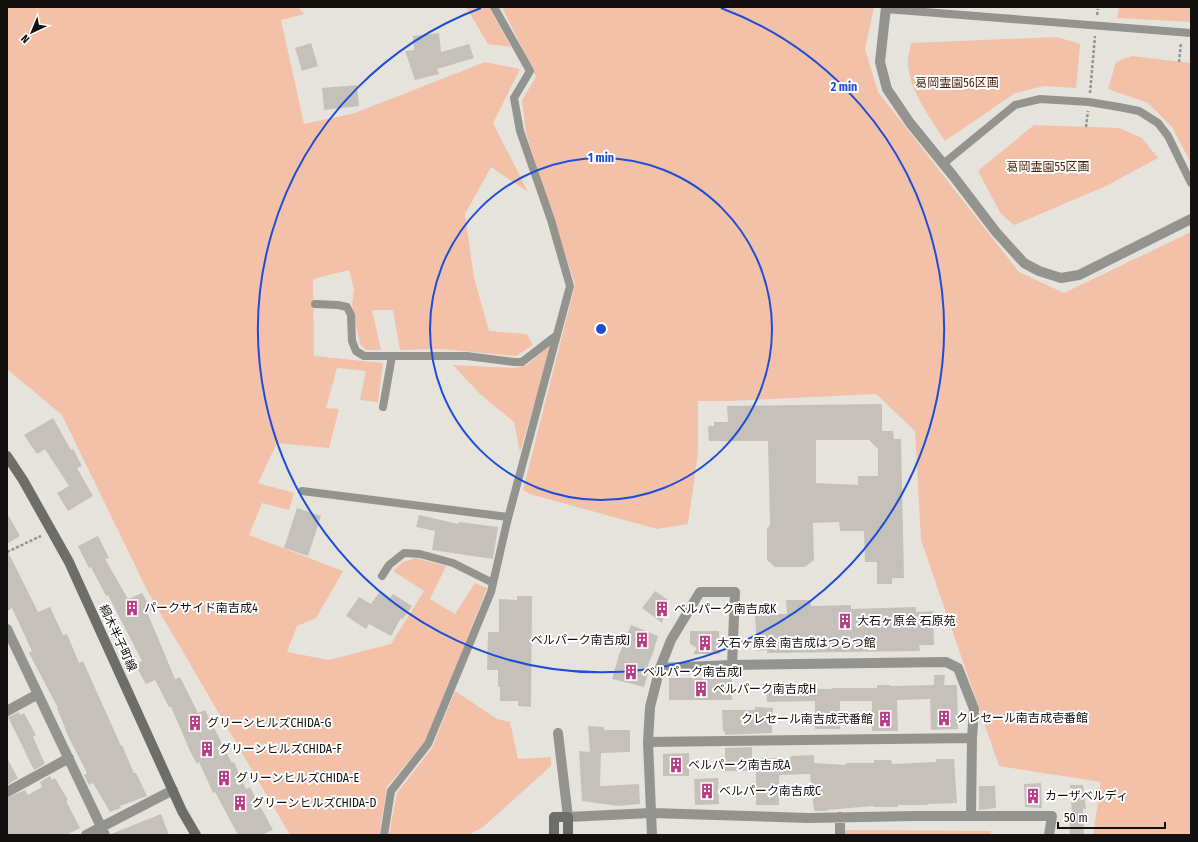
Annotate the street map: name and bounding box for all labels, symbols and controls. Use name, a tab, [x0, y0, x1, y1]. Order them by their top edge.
north arrow	[12, 12, 52, 52]
text: N	[19, 32, 32, 46]
park label: 葛岡霊園56区画	[915, 76, 999, 90]
text: 2 min	[830, 80, 857, 94]
text: 1 min	[588, 151, 614, 165]
park label: 葛岡霊園55区画	[1007, 160, 1089, 174]
centre of rings	[594, 322, 608, 336]
building icon: パークサイド南吉成4	[123, 599, 141, 617]
building icon: ベルパーク南吉成K	[653, 600, 671, 618]
place label: パークサイド南吉成4	[144, 601, 258, 615]
street label: 綱木半子町線	[96, 602, 140, 674]
place label: ベルパーク南吉成K	[674, 602, 777, 616]
building icon: 大石ヶ原会 石原苑	[836, 612, 854, 630]
place label: 大石ヶ原会 石原苑	[857, 614, 956, 628]
building icon: ベルパーク南吉成J	[633, 631, 651, 649]
place label: ベルパーク南吉成J	[531, 633, 630, 647]
building icon: 大石ヶ原会 南吉成はつらつ館	[696, 634, 714, 652]
place label: 大石ヶ原会 南吉成はつらつ館	[717, 636, 876, 650]
building icon: ベルパーク南吉成I	[622, 663, 640, 681]
place label: ベルパーク南吉成I	[643, 665, 742, 679]
building icon: ベルパーク南吉成H	[692, 680, 710, 698]
place label: ベルパーク南吉成H	[713, 682, 816, 696]
building icon: クレセール南吉成壱番館	[935, 709, 953, 727]
building icon: クレセール南吉成弐番館	[876, 710, 894, 728]
place label: クレセール南吉成壱番館	[956, 711, 1088, 725]
place label: クレセール南吉成弐番館	[741, 712, 873, 726]
building icon: グリーンヒルズCHIDA-G	[186, 714, 204, 732]
place label: グリーンヒルズCHIDA-G	[207, 716, 331, 730]
building icon: グリーンヒルズCHIDA-F	[198, 740, 216, 758]
place label: グリーンヒルズCHIDA-F	[219, 742, 342, 756]
building icon: ベルパーク南吉成A	[667, 756, 685, 774]
place label: ベルパーク南吉成A	[688, 758, 791, 772]
building icon: グリーンヒルズCHIDA-E	[215, 769, 233, 787]
place label: グリーンヒルズCHIDA-E	[236, 771, 359, 785]
building icon: ベルパーク南吉成C	[698, 782, 716, 800]
place label: ベルパーク南吉成C	[719, 784, 821, 798]
building icon: カーザベルディ	[1024, 787, 1042, 805]
place label: カーザベルディ	[1045, 789, 1128, 803]
building icon: グリーンヒルズCHIDA-D	[231, 794, 249, 812]
place label: グリーンヒルズCHIDA-D	[252, 796, 376, 810]
scale bar	[1058, 804, 1165, 830]
text: 50 m	[1064, 811, 1088, 825]

